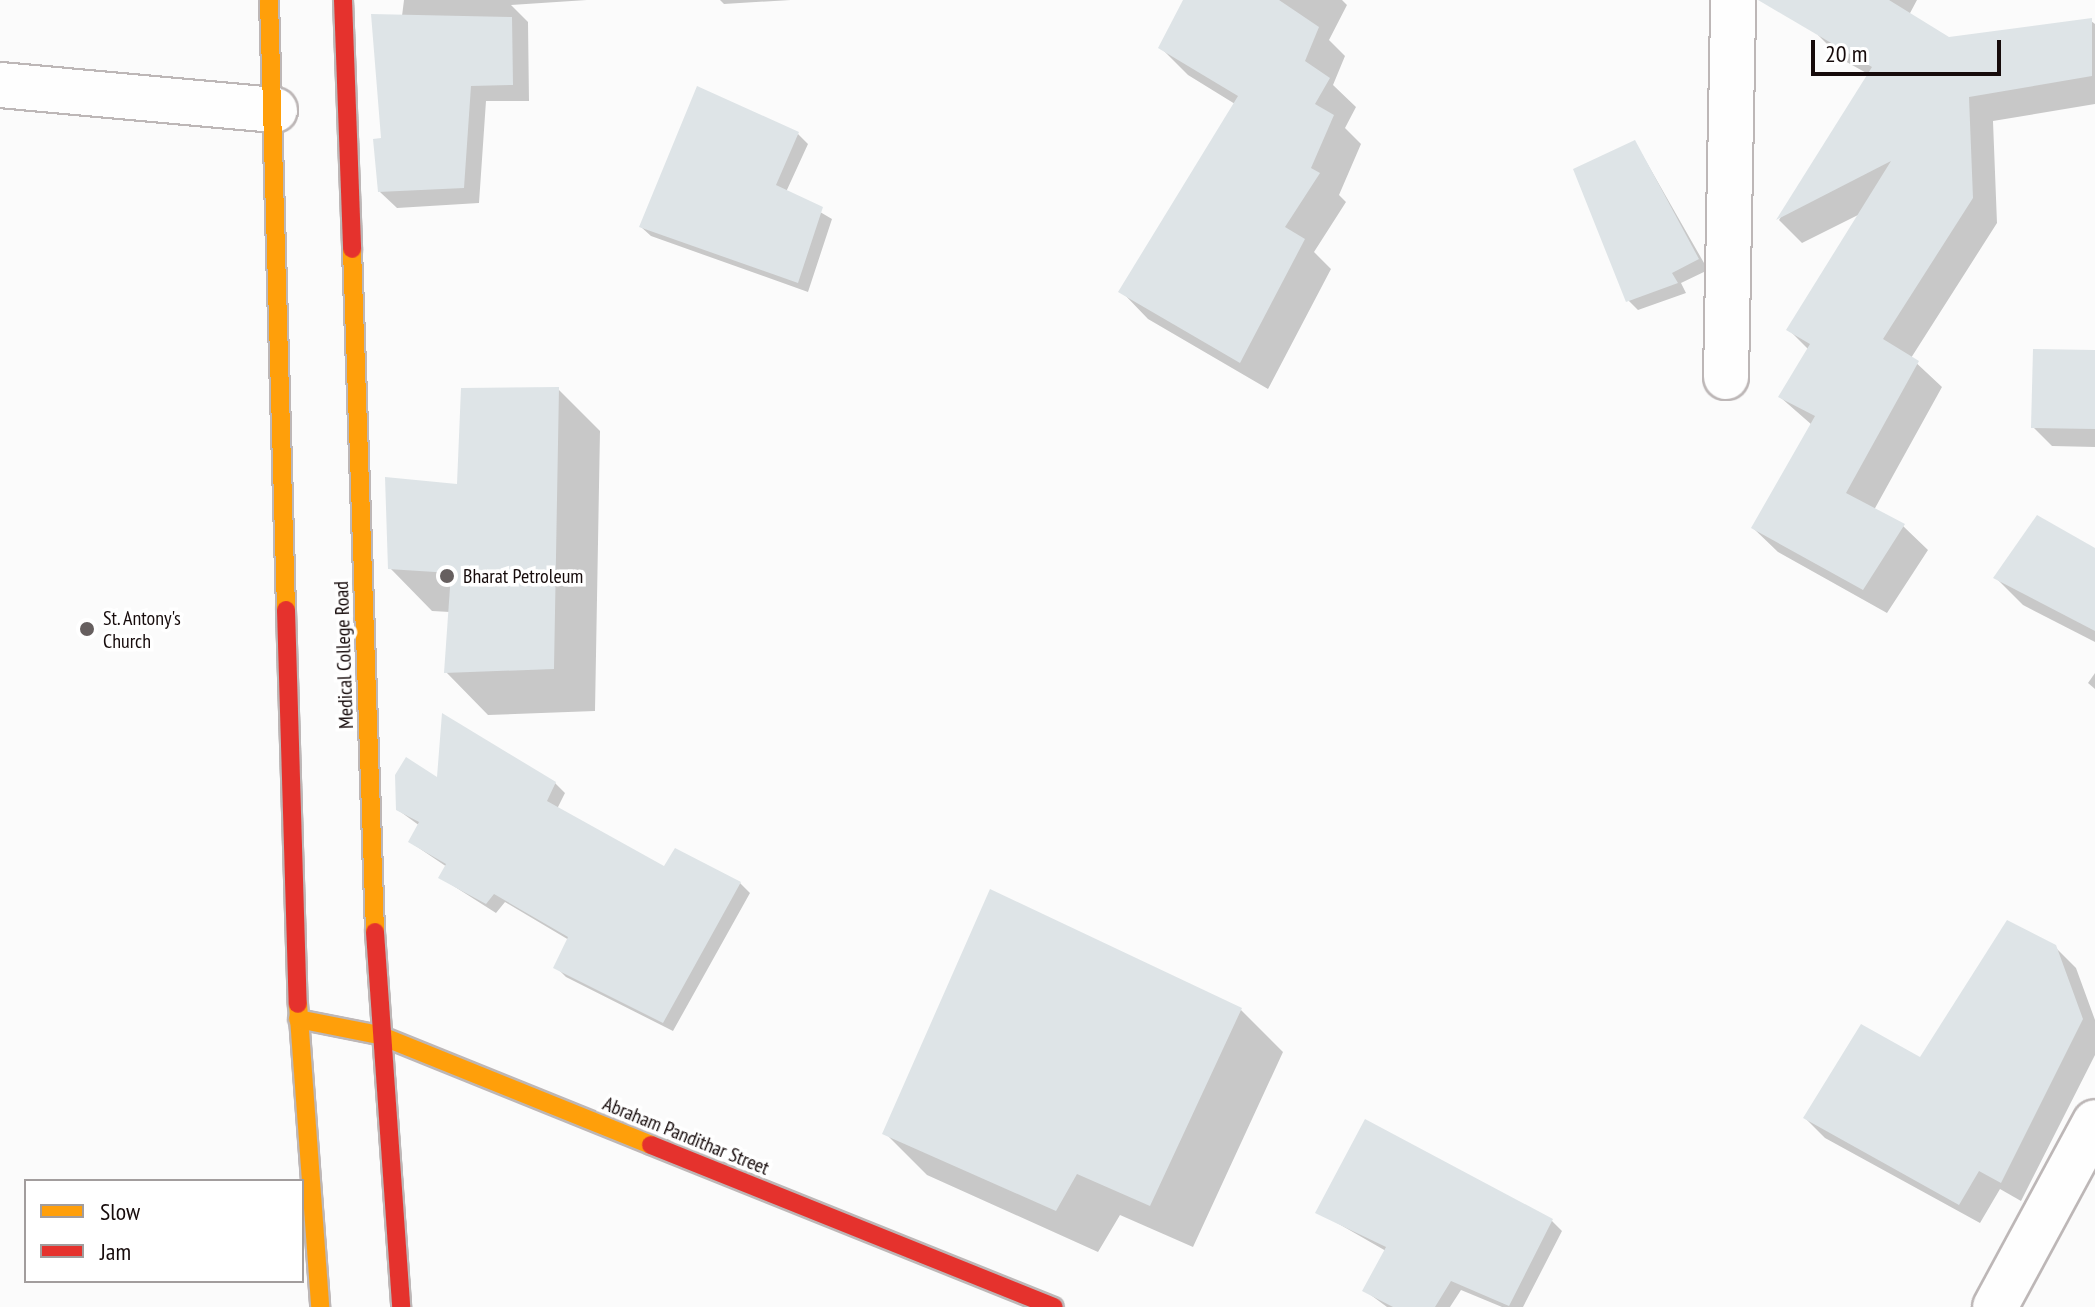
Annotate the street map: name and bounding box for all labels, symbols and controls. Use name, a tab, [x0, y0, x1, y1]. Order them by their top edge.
scale bar	[1815, 24, 2005, 74]
text: 20 m	[1825, 38, 1867, 69]
place label: Bharat Petroleum	[463, 564, 583, 588]
marker: Bharat Petroleum	[438, 567, 456, 585]
street label: Medical College Road	[329, 581, 359, 729]
place label: St. Antony's Church	[103, 606, 183, 653]
marker: St. Antony's Church	[78, 620, 96, 638]
street label: Abraham Pandithar Street	[599, 1092, 773, 1180]
legend	[24, 1179, 304, 1283]
text: Slow	[100, 1196, 140, 1227]
text: Jam	[100, 1236, 131, 1267]

